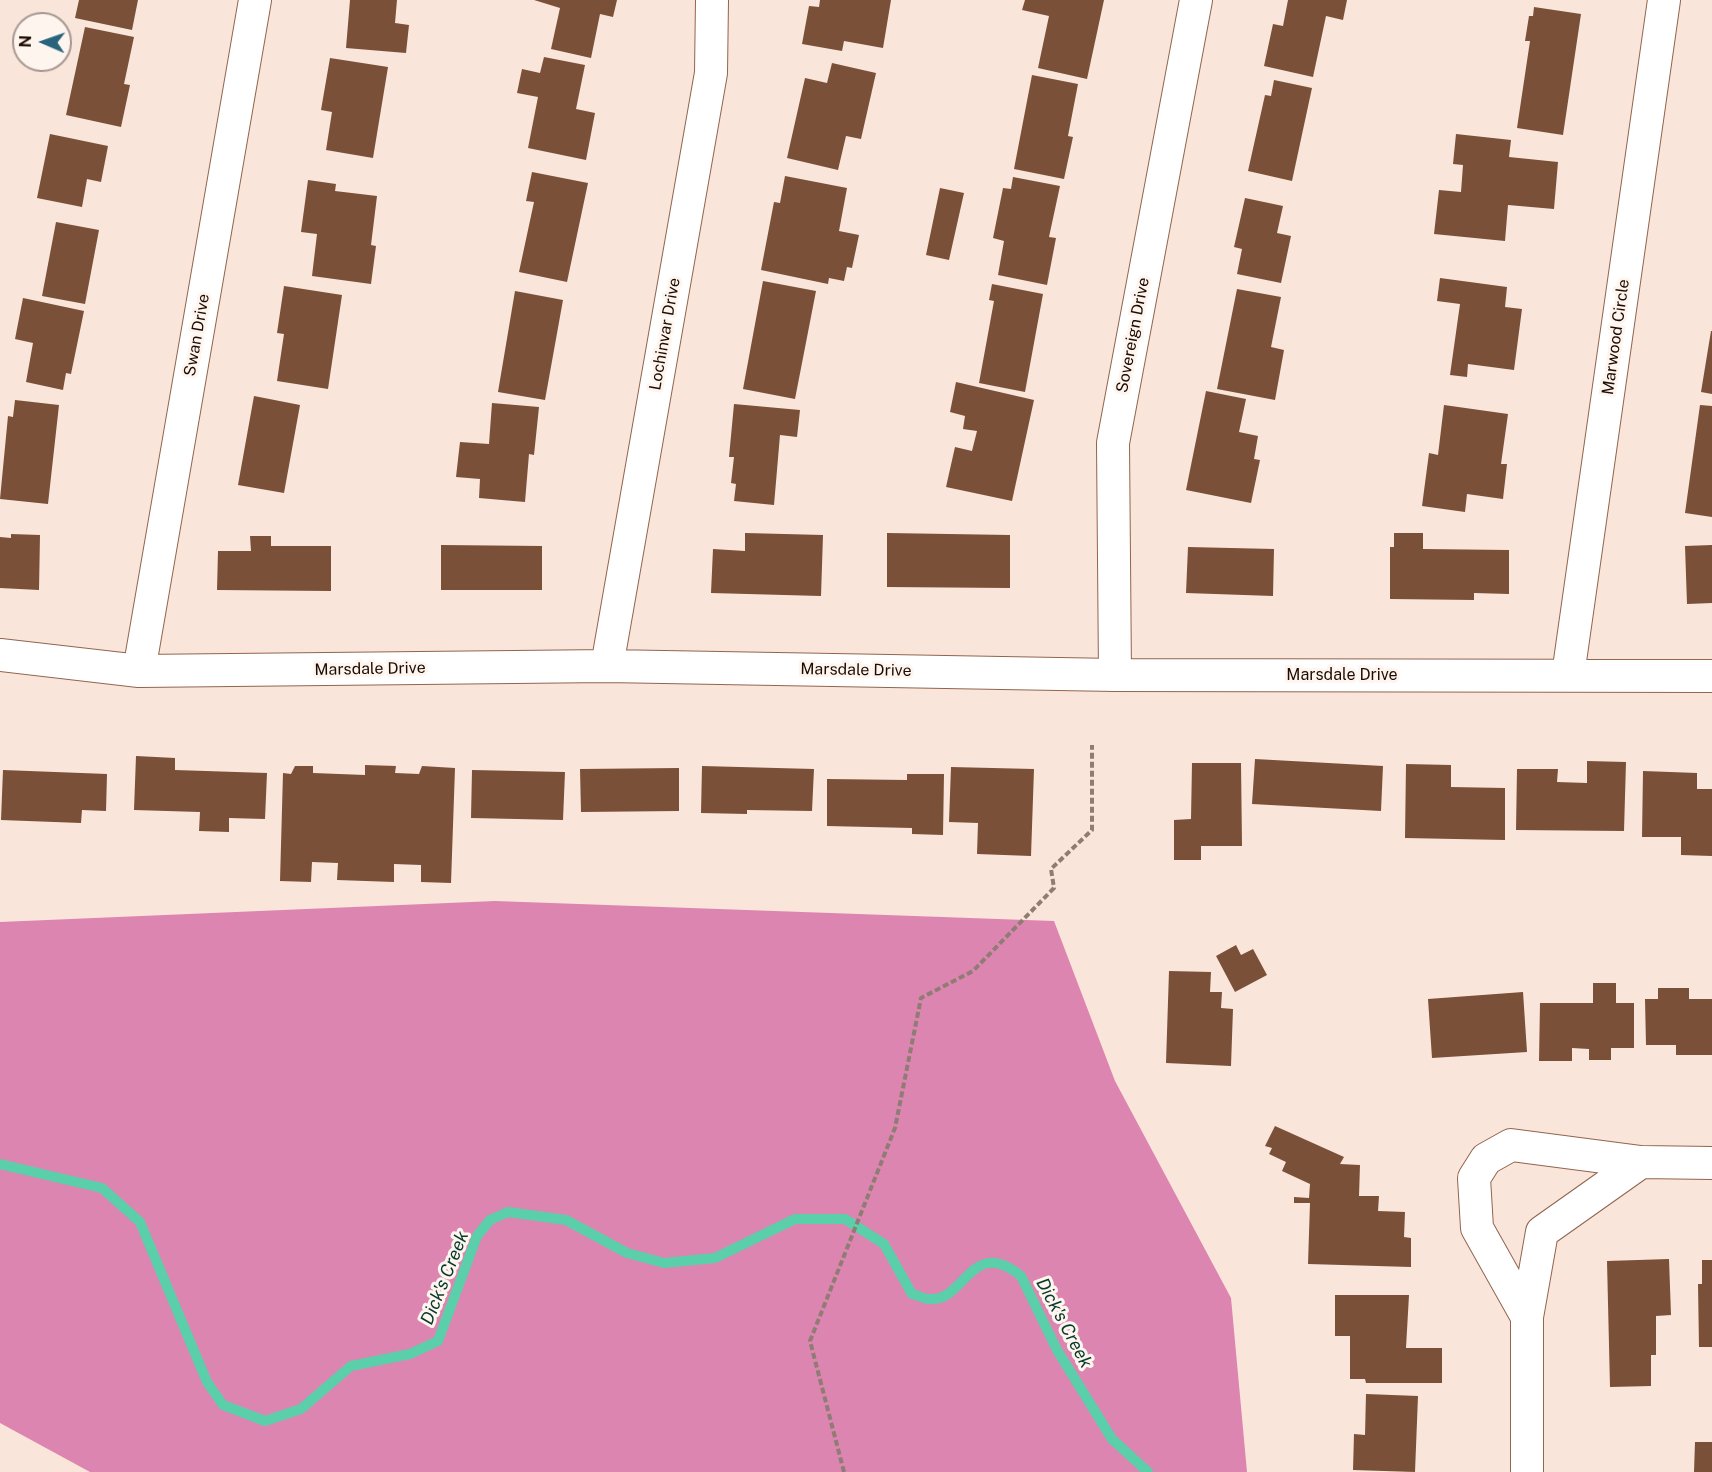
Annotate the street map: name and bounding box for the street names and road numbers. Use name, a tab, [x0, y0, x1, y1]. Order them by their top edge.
street label: Lochinvar Drive	[646, 276, 684, 392]
street label: Sovereign Drive	[1112, 276, 1154, 394]
street label: Marwood Circle	[1598, 278, 1634, 396]
street label: Swan Drive	[180, 292, 214, 378]
street label: Marsdale Drive	[314, 658, 426, 680]
street label: Marsdale Drive	[800, 659, 912, 681]
street label: Marsdale Drive	[1286, 665, 1398, 685]

